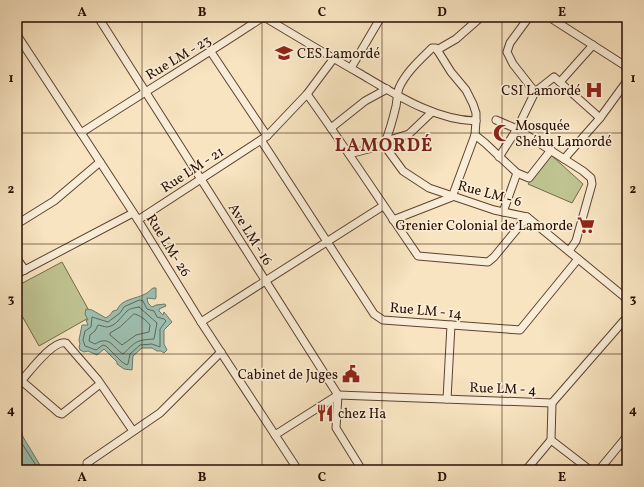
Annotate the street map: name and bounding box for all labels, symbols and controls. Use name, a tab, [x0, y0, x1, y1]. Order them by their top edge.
text: A	[77, 4, 87, 22]
text: B	[198, 4, 207, 22]
text: C	[318, 4, 326, 22]
text: D	[437, 4, 447, 22]
text: E	[558, 4, 566, 22]
street label: Rue LM - 23	[143, 31, 215, 85]
school or university icon: CES Lamordé	[274, 43, 294, 63]
place label: CES Lamordé	[297, 45, 380, 64]
text: 1	[8, 70, 14, 88]
text: 1	[630, 70, 636, 88]
hospital icon: CSI Lamordé	[584, 80, 604, 100]
place label: CSI Lamordé	[501, 82, 581, 101]
place label: Mosquée Shéhu Lamordé	[515, 117, 612, 152]
mosque icon: Mosquée Shéhu Lamordé	[492, 123, 512, 143]
district label: LAMORDÉ	[335, 134, 433, 159]
street label: Rue LM - 21	[158, 143, 228, 198]
street label: Rue LM - 6	[455, 177, 524, 212]
text: 2	[8, 181, 15, 199]
text: 2	[630, 181, 637, 199]
street label: Ave LM - 16	[223, 200, 276, 270]
street label: Rue LM- 26	[141, 211, 194, 281]
supermarket icon: Grenier Colonial de Lamorde	[576, 215, 596, 235]
place label: Grenier Colonial de Lamorde	[395, 217, 573, 236]
text: 3	[8, 291, 15, 309]
text: 3	[630, 291, 637, 309]
street label: Rue LM - 14	[389, 299, 463, 324]
public building icon: Cabinet de Juges	[341, 364, 361, 384]
place label: Cabinet de Juges	[238, 366, 338, 385]
street label: Rue LM - 4	[469, 379, 537, 400]
text: 4	[7, 402, 15, 420]
text: 4	[629, 402, 637, 420]
restaurant icon: chez Ha	[315, 403, 335, 423]
place label: chez Ha	[338, 405, 386, 424]
text: A	[77, 469, 87, 487]
text: B	[198, 469, 207, 487]
text: C	[318, 469, 326, 487]
text: D	[437, 469, 447, 487]
text: E	[558, 469, 566, 487]

